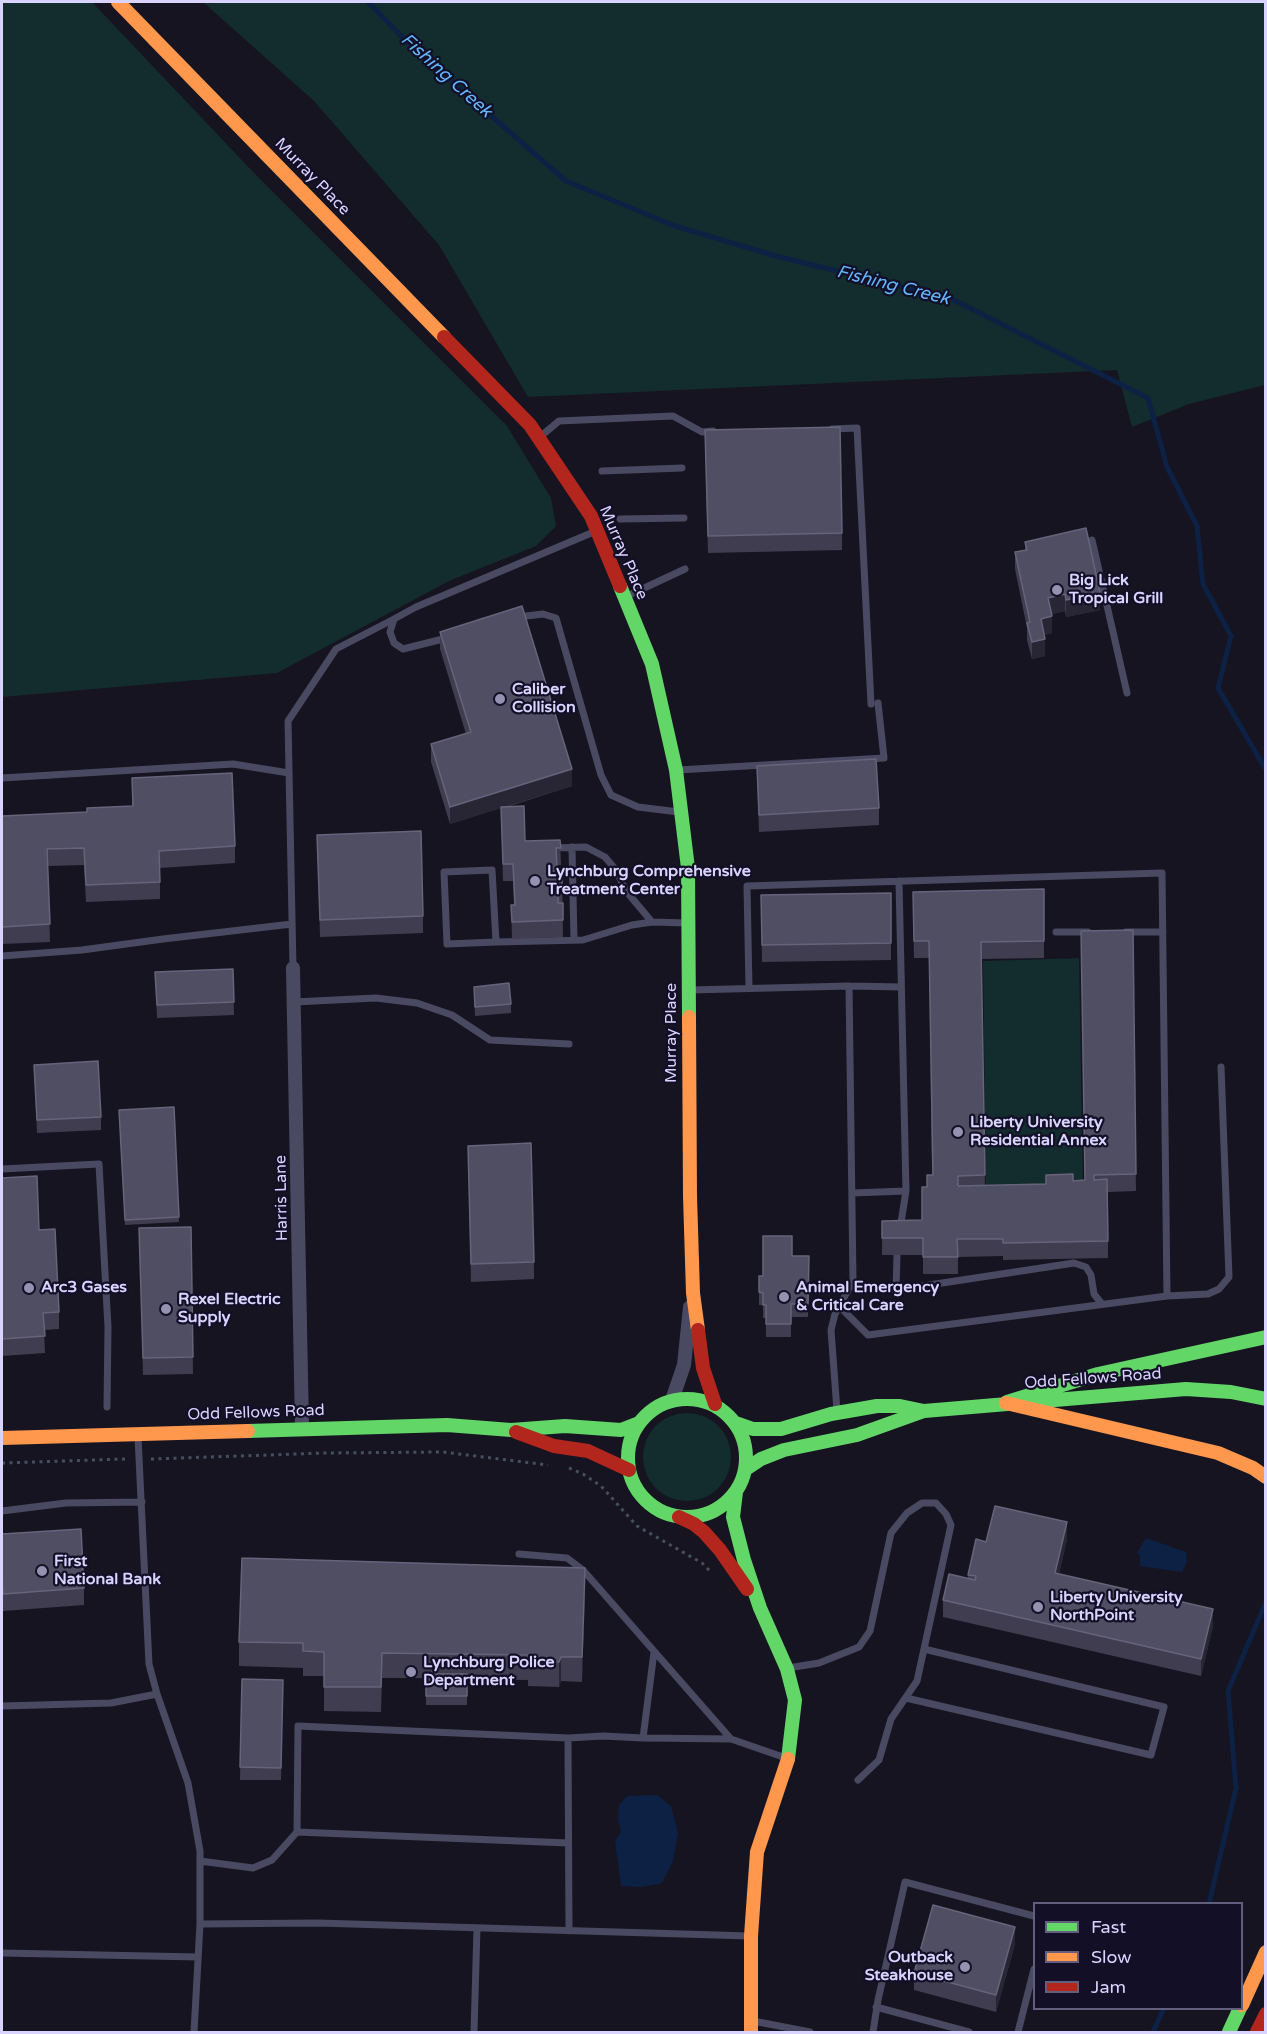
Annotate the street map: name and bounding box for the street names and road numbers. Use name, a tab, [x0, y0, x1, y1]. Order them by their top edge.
street label: Murray Place	[270, 134, 354, 220]
street label: Murray Place	[595, 503, 651, 603]
street label: Murray Place	[662, 983, 682, 1083]
street label: Harris Lane	[272, 1155, 292, 1241]
street label: Odd Fellows Road	[1024, 1365, 1162, 1393]
street label: Odd Fellows Road	[187, 1401, 325, 1425]

